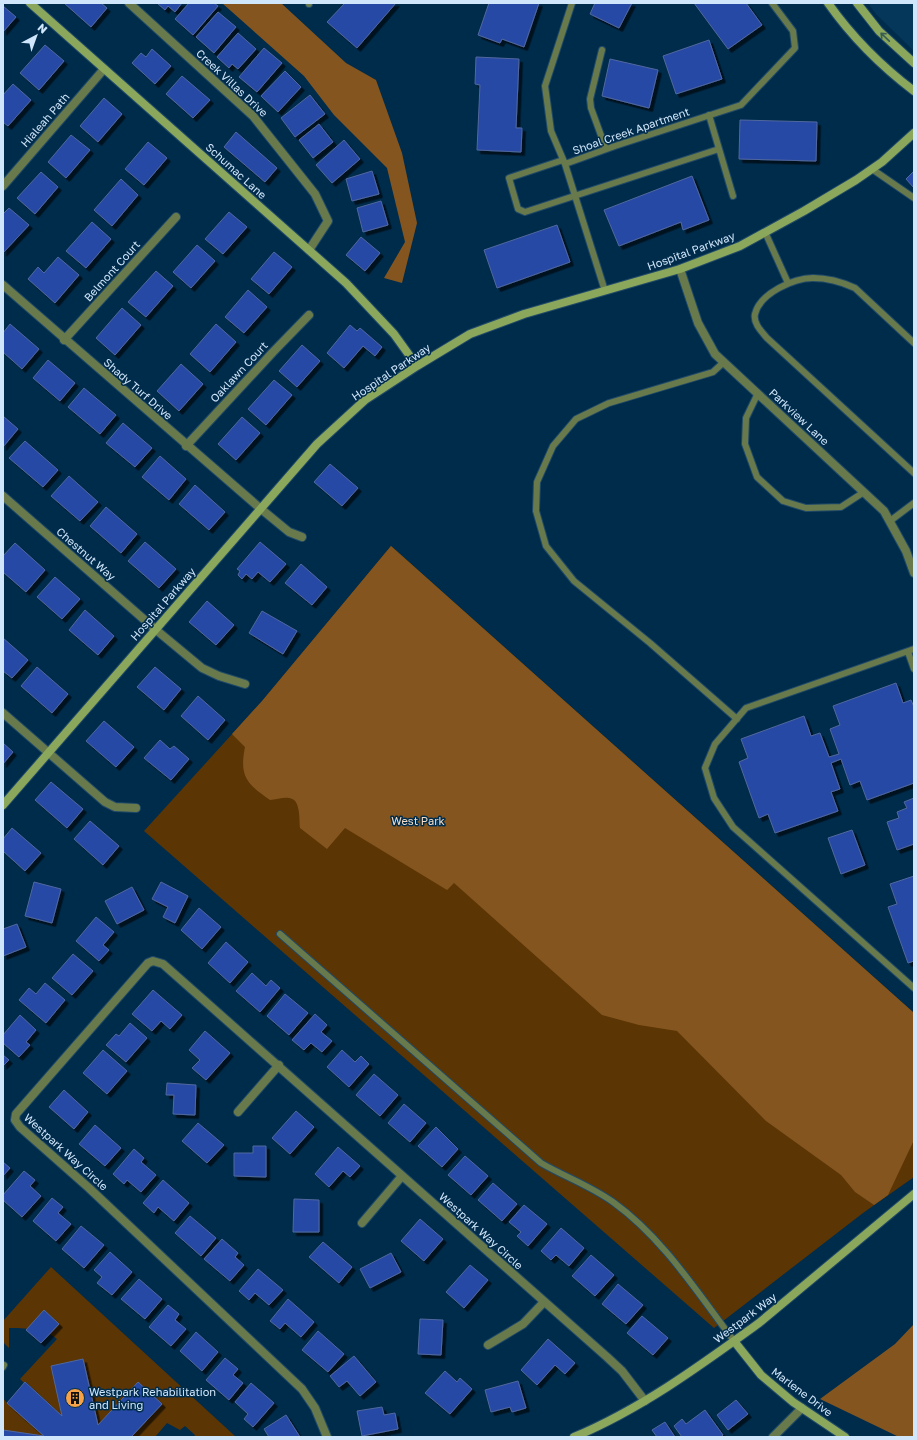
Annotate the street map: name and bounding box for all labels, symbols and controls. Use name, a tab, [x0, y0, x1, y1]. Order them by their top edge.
north arrow	[16, 16, 56, 56]
text: N	[35, 20, 50, 36]
one-way arrow	[880, 32, 890, 42]
street label: Creek Villas Drive	[194, 46, 271, 119]
street label: Hialeah Path	[18, 90, 72, 149]
street label: Shoal Creek Apartment	[571, 104, 691, 157]
street label: Schumac Lane	[203, 140, 269, 201]
street label: Hospital Parkway	[645, 229, 736, 272]
street label: Belmont Court	[81, 238, 142, 304]
street label: Oaklawn Court	[207, 339, 270, 405]
street label: Hospital Parkway	[349, 340, 433, 403]
street label: Shady Turf Drive	[101, 355, 175, 422]
street label: Parkview Lane	[767, 386, 832, 448]
street label: Chestnut Way	[54, 525, 118, 583]
street label: Hospital Parkway	[127, 565, 198, 643]
park label: West Park	[391, 814, 445, 827]
street label: Westpark Way Circle	[22, 1111, 111, 1193]
street label: Westpark Way Circle	[437, 1190, 526, 1272]
street label: Westpark Way	[711, 1290, 779, 1345]
street label: Marlene Drive	[769, 1364, 835, 1419]
place label: Westpark Rehabilitation and Living	[89, 1385, 216, 1411]
building icon: Westpark Rehabilitation and Living	[64, 1387, 86, 1409]

